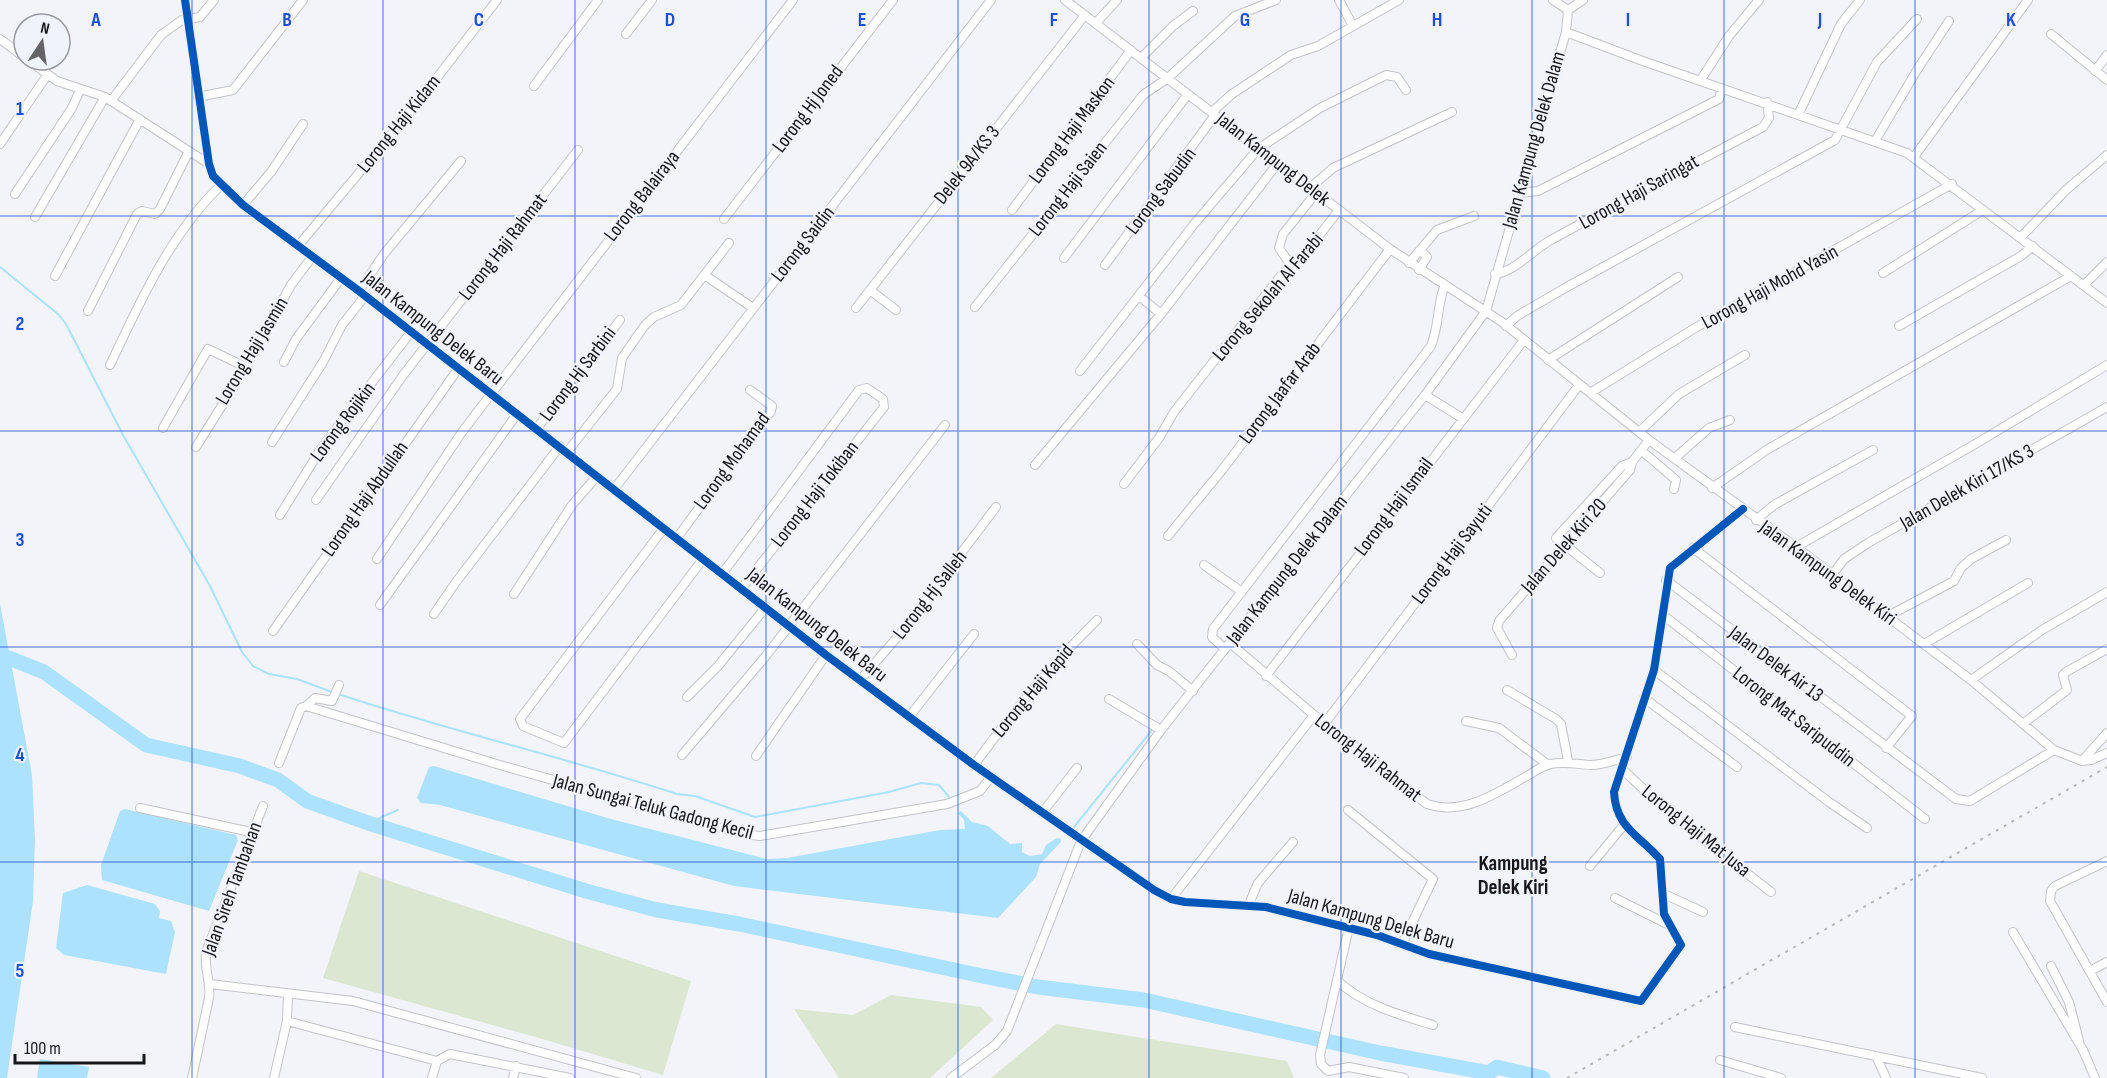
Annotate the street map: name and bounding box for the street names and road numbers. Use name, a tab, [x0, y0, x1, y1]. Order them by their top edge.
street label: Jalan Kampung Delek Dalam	[1497, 49, 1571, 232]
street label: Lorong Hj Joned	[767, 61, 849, 157]
street label: Lorong Haji Kidam	[352, 70, 446, 178]
street label: Lorong Haji Maskon	[1024, 72, 1120, 188]
street label: Jalan Kampung Delek	[1210, 106, 1335, 211]
street label: Delek 9A/KS 3	[929, 121, 1005, 209]
street label: Lorong Haji Saien	[1023, 137, 1113, 241]
street label: Lorong Sabudin	[1121, 143, 1201, 239]
street label: Lorong Balairaya	[599, 146, 685, 246]
street label: Lorong Haji Saringat	[1575, 149, 1703, 235]
street label: Lorong Haji Rahmat	[454, 189, 552, 305]
street label: Lorong Saidin	[766, 201, 840, 287]
street label: Lorong Sekolah Al Farabi	[1207, 228, 1329, 366]
street label: Lorong Haji Mohd Yasin	[1698, 240, 1842, 334]
street label: Jalan Kampung Delek Baru	[357, 265, 508, 390]
street label: Lorong Haji Jasmin	[210, 293, 294, 409]
street label: Lorong Hj Sarbini	[535, 322, 621, 426]
street label: Lorong Jaafar Arab	[1234, 337, 1326, 449]
street label: Lorong Rojikin	[305, 377, 381, 467]
street label: Lorong Mohamad	[689, 408, 775, 514]
street label: Lorong Haji Tokiban	[766, 436, 864, 552]
street label: Lorong Haji Abdullah	[317, 437, 413, 561]
street label: Jalan Delek Kiri 17/KS 3	[1895, 439, 2038, 536]
street label: Lorong Haji Ismail	[1349, 453, 1439, 561]
street label: Jalan Kampung Delek Dalam	[1221, 491, 1353, 650]
street label: Jalan Delek Kiri 20	[1516, 494, 1612, 599]
street label: Lorong Haji Sayuti	[1407, 499, 1497, 609]
street label: Jalan Kampung Delek Kiri	[1754, 515, 1901, 631]
street label: Lorong Hj Salleh	[888, 546, 972, 644]
street label: Jalan Kampung Delek Baru	[741, 562, 892, 687]
street label: Jalan Delek Air 13	[1723, 620, 1828, 707]
street label: Lorong Haji Kapid	[987, 640, 1079, 742]
street label: Lorong Mat Saripuddin	[1728, 662, 1860, 772]
street label: Lorong Haji Rahmat	[1310, 709, 1426, 807]
street label: Jalan Sungai Teluk Gadong Kecil	[549, 768, 756, 845]
street label: Lorong Haji Mat Jusa	[1637, 780, 1755, 882]
street label: Jalan Sireh Tambahan	[196, 819, 267, 960]
street label: Jalan Kampung Delek Baru	[1284, 883, 1457, 954]

